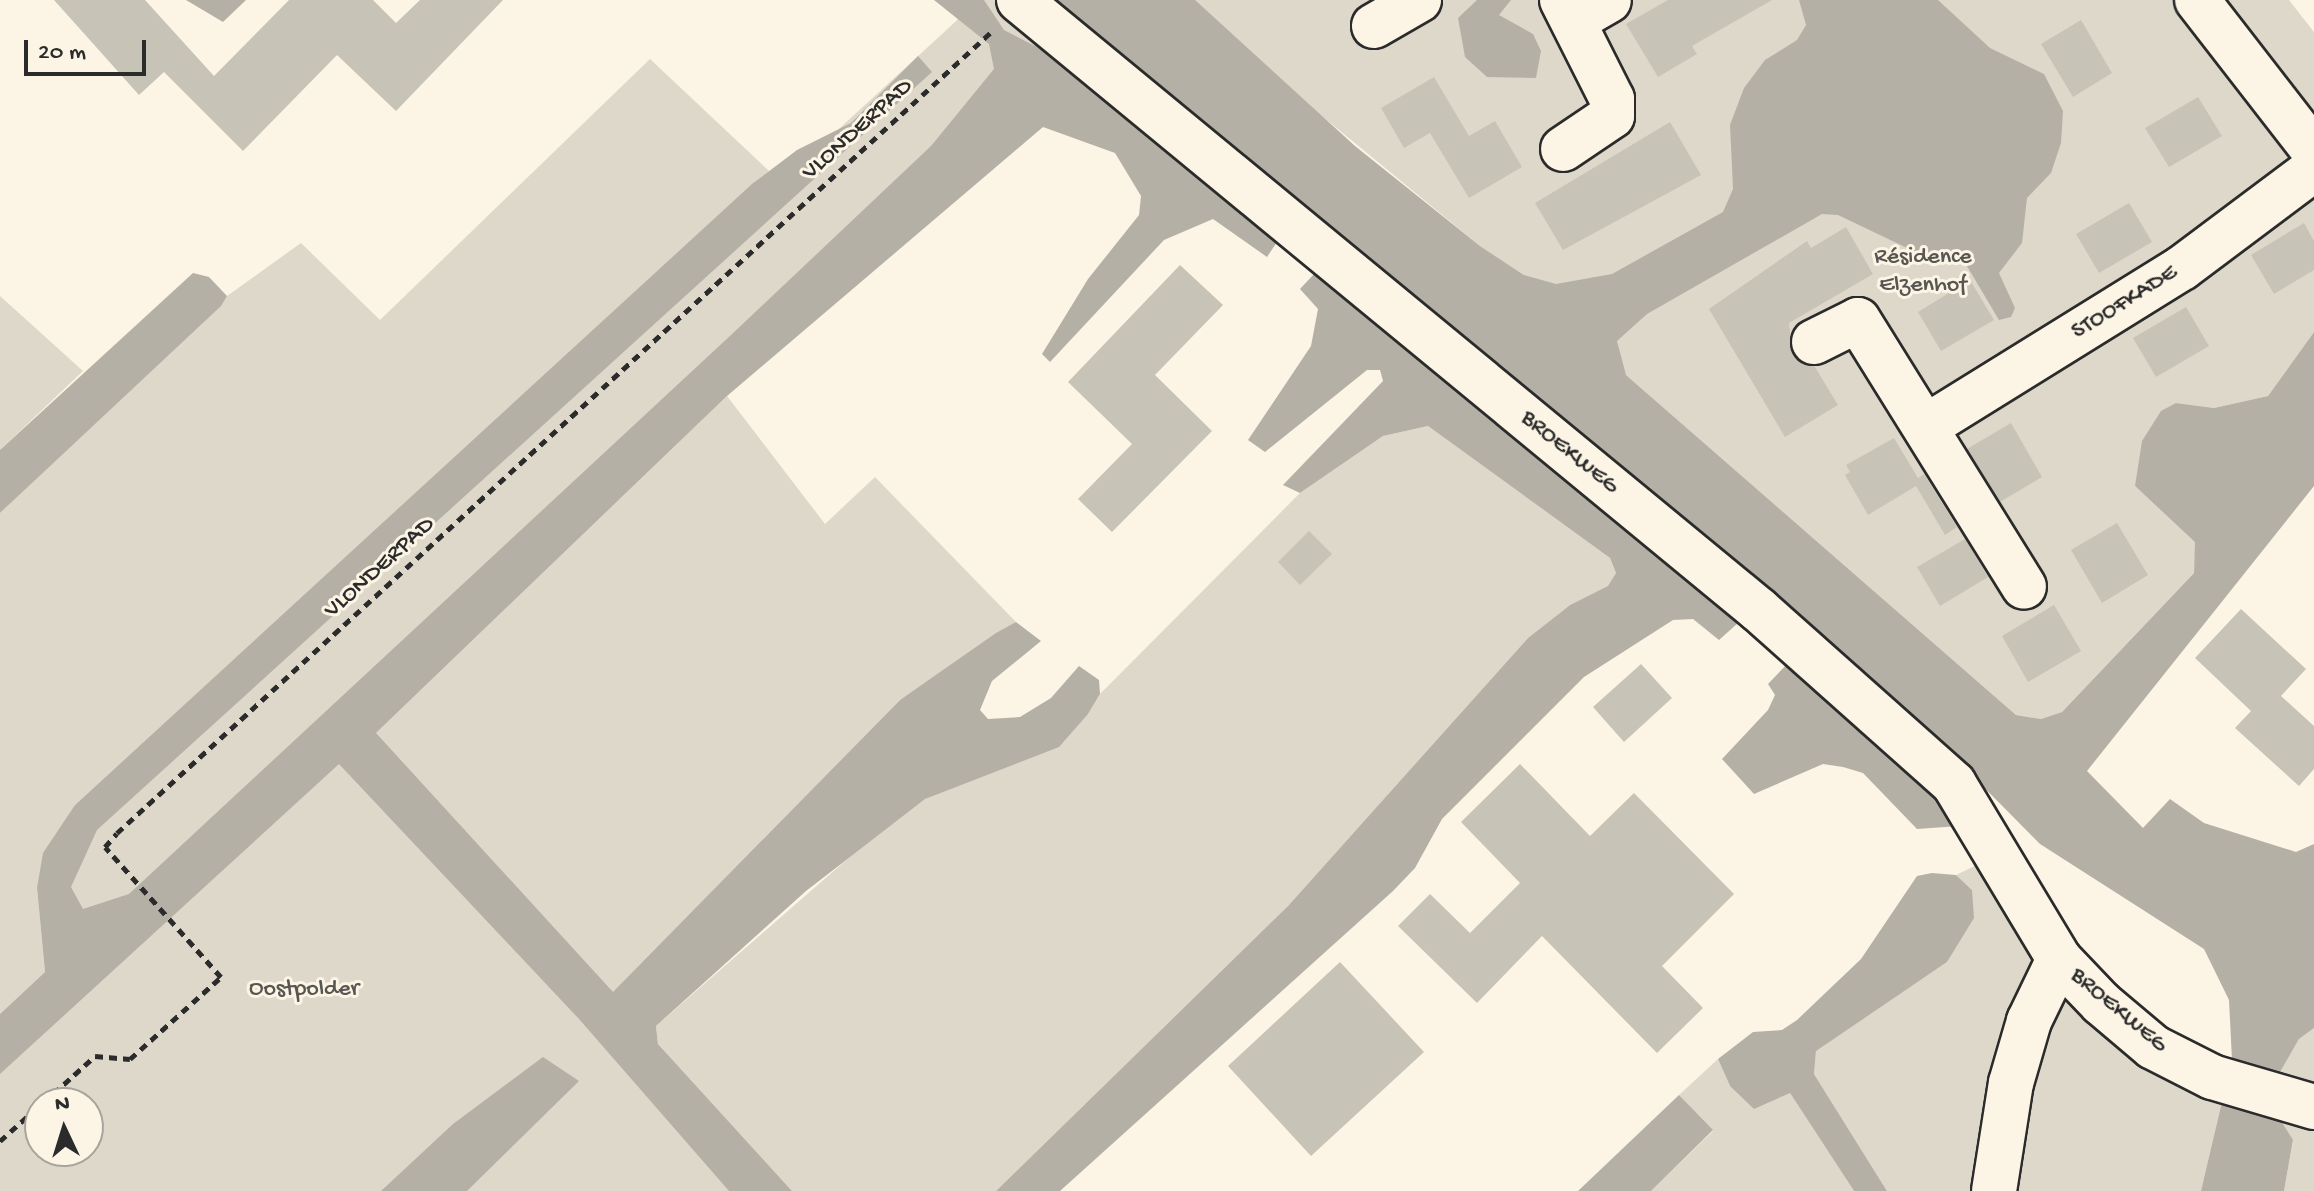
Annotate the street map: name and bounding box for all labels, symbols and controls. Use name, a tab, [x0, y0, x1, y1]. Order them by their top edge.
scale bar	[28, 24, 150, 74]
text: 20 m	[38, 39, 86, 68]
street label: VLONDERPAD	[797, 73, 919, 187]
park label: Résidence Elzenhof	[1874, 244, 1972, 300]
street label: STOOFKADE	[2067, 259, 2183, 347]
street label: BROEKWEG	[1514, 405, 1624, 501]
street label: VLONDERPAD	[319, 511, 441, 625]
street label: BROEKWEG	[2064, 962, 2172, 1060]
park label: Oostpolder	[249, 976, 359, 1004]
north arrow	[24, 1087, 104, 1167]
text: N	[54, 1092, 71, 1119]

